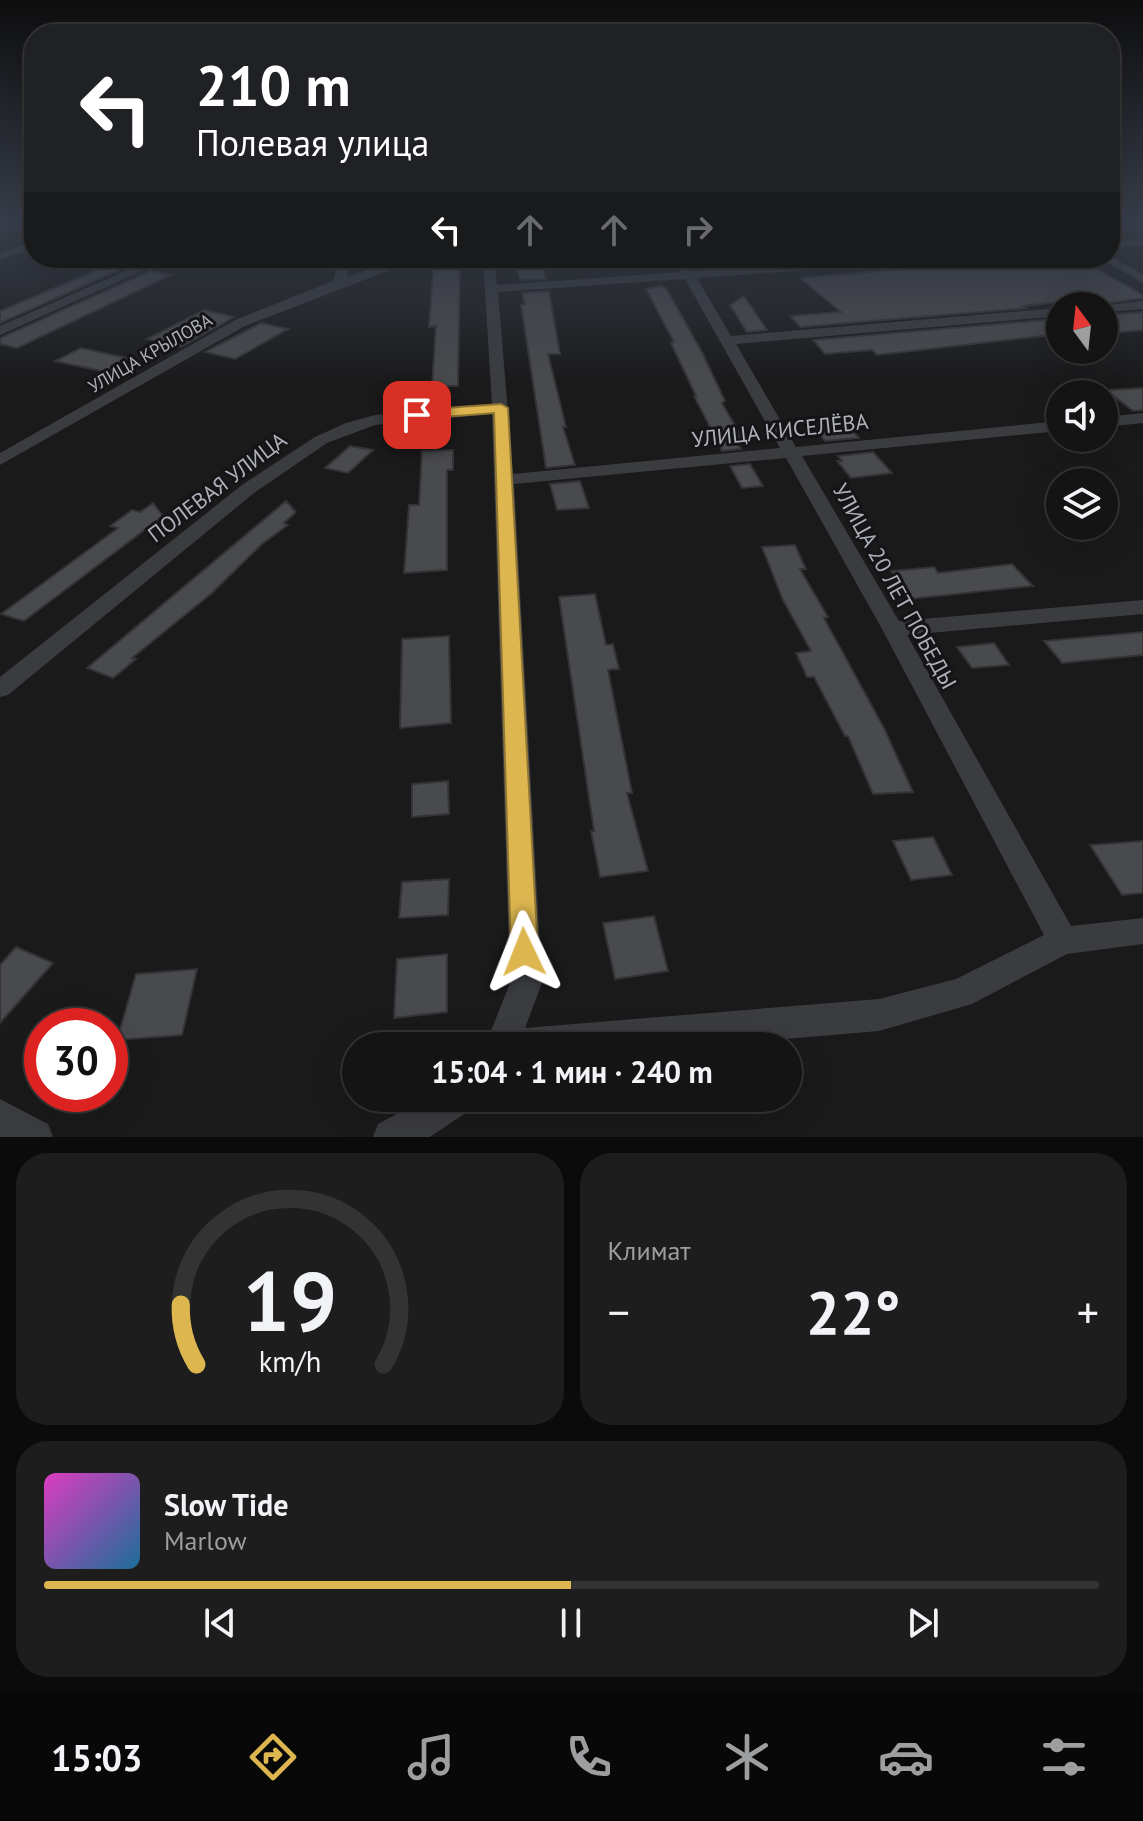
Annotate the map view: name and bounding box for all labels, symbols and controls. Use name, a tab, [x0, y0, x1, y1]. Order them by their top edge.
text: 210 m	[196, 49, 351, 121]
icon: left	[64, 56, 168, 160]
text: Полевая улица	[196, 119, 429, 166]
icon: left	[424, 208, 468, 252]
icon: ahead	[508, 208, 552, 252]
icon: ahead	[592, 208, 636, 252]
icon: right	[676, 208, 720, 252]
north arrow	[1046, 292, 1118, 364]
map controls	[1046, 292, 1118, 540]
street label: УЛИЦА КРЫЛОВА	[84, 308, 216, 398]
button: sound	[1046, 380, 1118, 452]
pin	[383, 381, 451, 449]
icon: arrive	[395, 393, 439, 437]
street label: УЛИЦА КИСЕЛЁВА	[690, 407, 870, 453]
street label: ПОЛЕВАЯ УЛИЦА	[142, 426, 292, 548]
button: layers	[1046, 468, 1118, 540]
street label: УЛИЦА 20 ЛЕТ ПОБЕДЫ	[827, 478, 963, 694]
position arrow	[482, 910, 566, 994]
speed limit sign: 30	[24, 1008, 128, 1112]
text: 15:04 · 1 мин · 240 m	[431, 1052, 713, 1091]
text: Климат	[608, 1234, 691, 1267]
text: 19	[243, 1246, 337, 1354]
text: 22°	[806, 1273, 900, 1351]
text: −	[608, 1283, 630, 1340]
text: +	[1077, 1283, 1099, 1340]
text: km/h	[258, 1343, 321, 1380]
text: Slow Tide	[164, 1485, 289, 1524]
text: Marlow	[164, 1524, 247, 1557]
icon: previous	[198, 1601, 242, 1645]
icon: pause	[549, 1601, 593, 1645]
icon: next	[901, 1601, 945, 1645]
icon: directions	[245, 1729, 301, 1785]
icon: music	[403, 1729, 459, 1785]
icon: phone	[561, 1729, 617, 1785]
icon: climate	[719, 1729, 775, 1785]
icon: car	[878, 1729, 934, 1785]
icon: filters	[1036, 1729, 1092, 1785]
text: 15:03	[51, 1734, 142, 1781]

